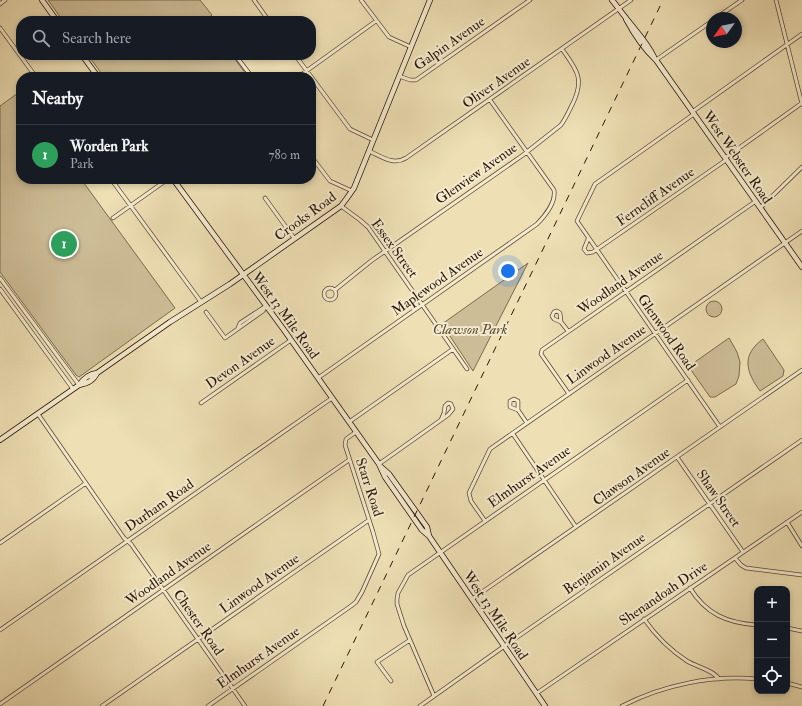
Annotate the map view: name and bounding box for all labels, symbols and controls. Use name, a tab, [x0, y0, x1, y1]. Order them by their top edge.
north arrow	[706, 12, 742, 48]
street label: Galpin Avenue	[411, 13, 489, 75]
search box	[16, 16, 316, 60]
icon: search	[30, 27, 52, 49]
text: Search here	[62, 29, 131, 48]
street label: Oliver Avenue	[459, 53, 534, 112]
text: Nearby	[32, 88, 83, 109]
street label: West Webster Road	[699, 107, 776, 207]
text: Worden Park	[70, 137, 149, 156]
street label: Glenview Avenue	[432, 139, 521, 208]
text: 1	[43, 147, 47, 163]
text: 780 m	[268, 147, 300, 163]
text: Park	[70, 156, 94, 172]
street label: Ferncliff Avenue	[613, 163, 698, 230]
street label: Crooks Road	[271, 188, 340, 245]
street label: Essex Street	[368, 216, 422, 281]
pin: 1	[51, 229, 77, 259]
street label: Maplewood Avenue	[388, 243, 487, 320]
street label: Woodland Avenue	[574, 247, 666, 319]
your location	[498, 261, 518, 281]
street label: West 13 Mile Road	[248, 268, 323, 362]
street label: Glenwood Road	[634, 291, 699, 374]
park label: Clawson Park	[433, 321, 507, 338]
street label: Linwood Avenue	[563, 321, 650, 388]
street label: Devon Avenue	[202, 332, 278, 392]
street label: Elmhurst Avenue	[485, 442, 574, 511]
street label: Clawson Avenue	[589, 443, 673, 509]
street label: Starr Road	[352, 456, 387, 519]
street label: Shaw Street	[693, 466, 745, 531]
street label: Durham Road	[122, 475, 197, 535]
street label: Benjamin Avenue	[560, 529, 649, 598]
street label: Woodland Avenue	[122, 538, 214, 610]
street label: Linwood Avenue	[216, 550, 303, 617]
street label: Shenandoah Drive	[616, 558, 711, 629]
street label: West 13 Mile Road	[459, 567, 532, 663]
street label: Chester Road	[170, 586, 227, 658]
map controls	[754, 586, 790, 694]
button: +	[754, 586, 790, 622]
button: −	[754, 622, 790, 658]
street label: Elmhurst Avenue	[214, 623, 303, 692]
button: locate	[754, 658, 790, 694]

